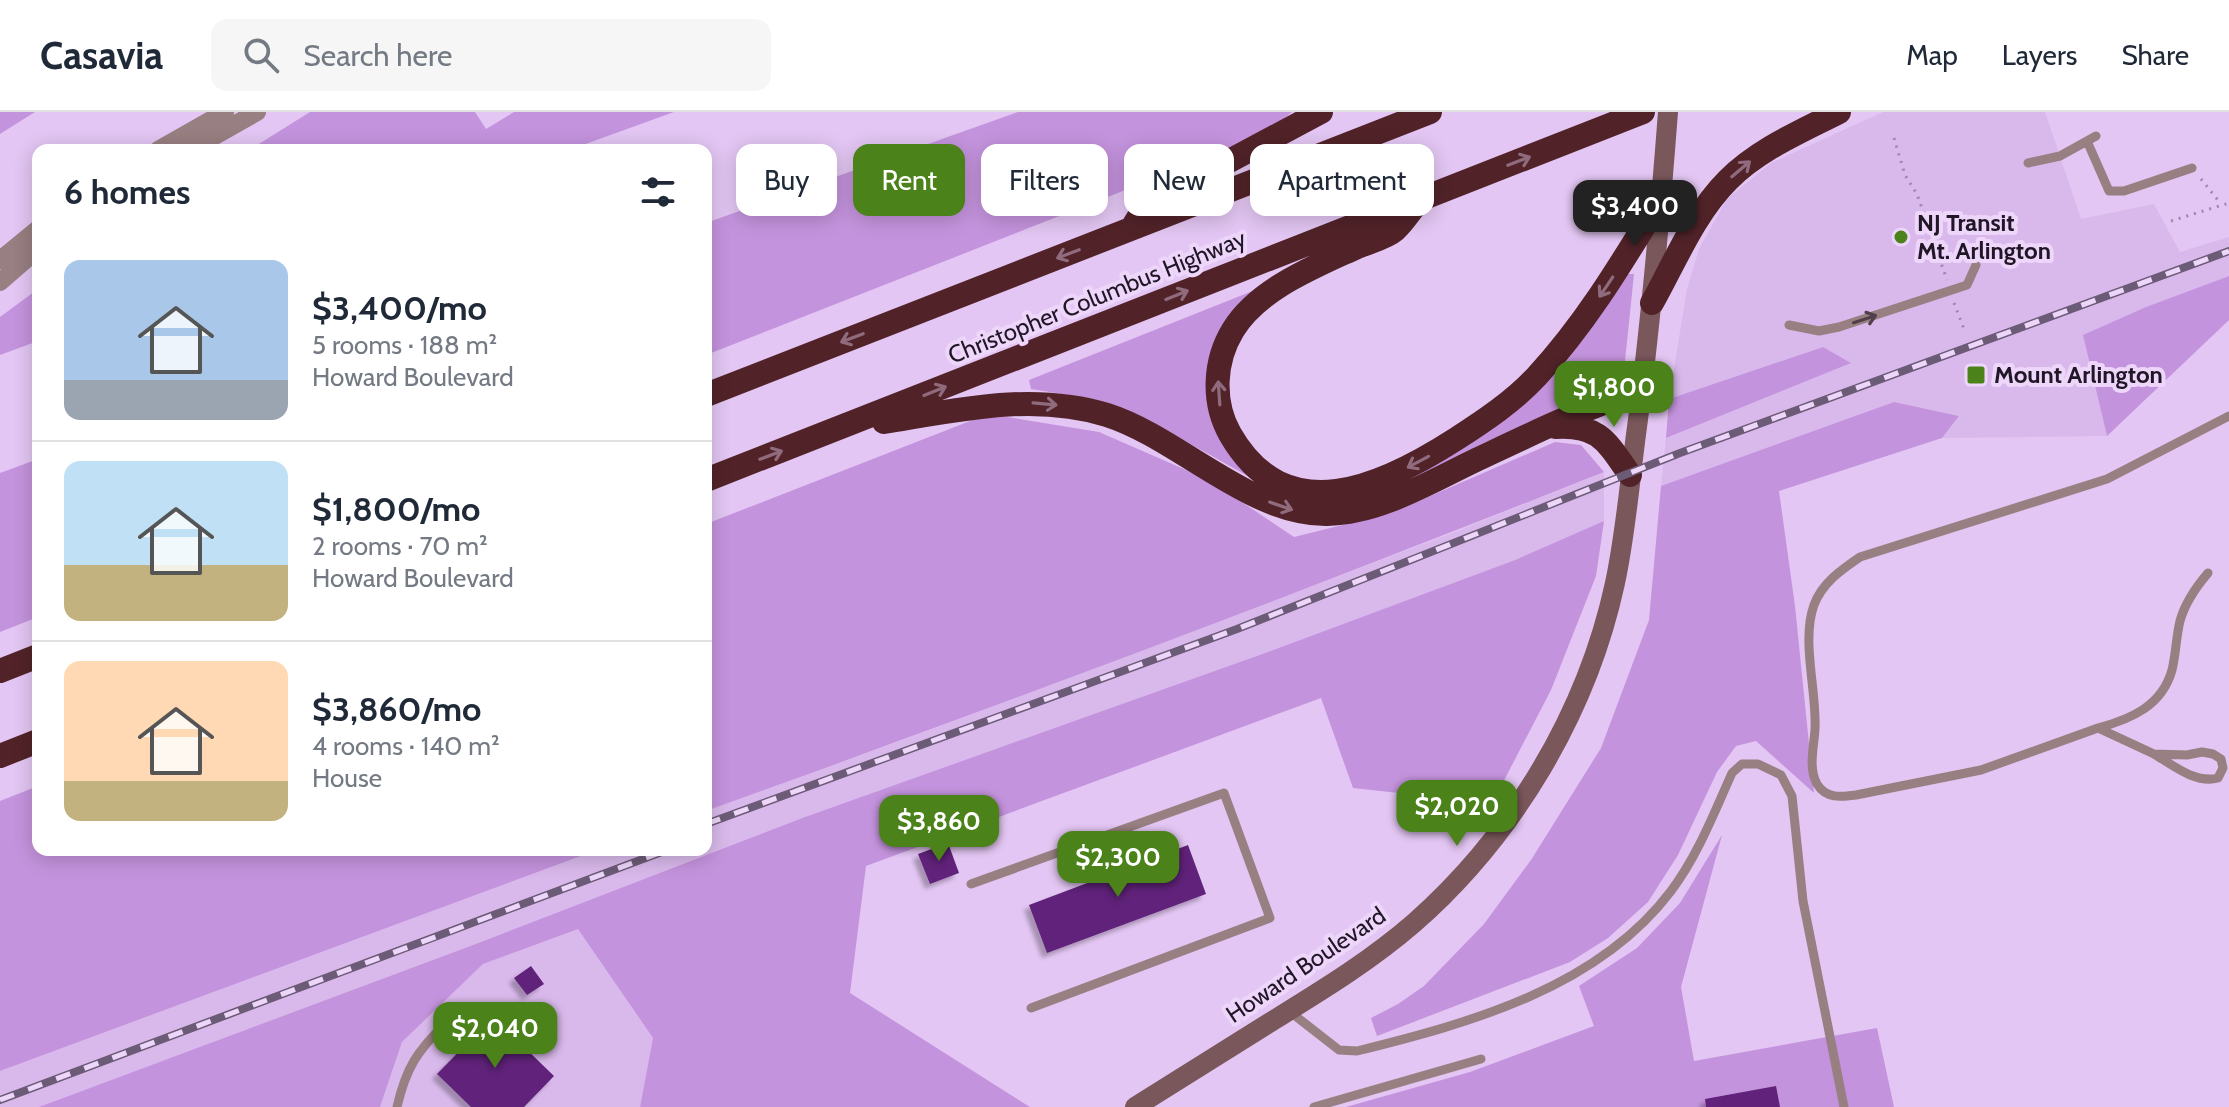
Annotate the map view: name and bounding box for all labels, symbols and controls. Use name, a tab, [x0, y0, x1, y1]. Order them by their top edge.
search box	[211, 19, 771, 91]
text: Casavia	[40, 32, 163, 79]
icon: search	[239, 33, 283, 77]
text: Search here	[303, 37, 452, 74]
text: Map	[1906, 38, 1958, 72]
text: Layers	[2002, 38, 2077, 72]
text: Share	[2121, 38, 2189, 72]
chip: Buy	[736, 144, 837, 216]
chip: Rent	[853, 144, 965, 216]
chip: Filters	[981, 144, 1108, 216]
chip: New	[1124, 144, 1234, 216]
chip: Apartment	[1250, 144, 1434, 216]
one-way arrow	[1506, 153, 1531, 167]
one-way arrow	[1730, 160, 1751, 178]
icon: filters	[636, 170, 680, 214]
text: 6 homes	[64, 171, 190, 213]
pin: $3,400	[1570, 180, 1700, 248]
text: $3,400	[1591, 190, 1679, 222]
place label: NJ Transit Mt. Arlington	[1917, 208, 2051, 265]
street label: Christopher Columbus Highway	[944, 223, 1250, 370]
marker: NJ Transit Mt. Arlington	[1892, 228, 1910, 246]
one-way arrow	[1056, 247, 1081, 262]
one-way arrow	[1598, 276, 1614, 298]
text: $3,400/mo	[312, 287, 487, 329]
one-way arrow	[1164, 287, 1189, 301]
icon: home	[128, 292, 224, 388]
one-way arrow	[1852, 311, 1877, 326]
text: 5 rooms · 188 m²	[312, 329, 497, 361]
one-way arrow	[840, 332, 865, 346]
place label: Mount Arlington	[1994, 360, 2163, 389]
text: Howard Boulevard	[312, 361, 514, 393]
pin: $1,800	[1549, 361, 1679, 429]
marker: Mount Arlington	[1965, 364, 1987, 386]
text: $1,800	[1572, 371, 1656, 403]
one-way arrow	[1211, 380, 1226, 406]
one-way arrow	[922, 383, 947, 397]
one-way arrow	[1031, 397, 1058, 412]
one-way arrow	[758, 447, 783, 461]
one-way arrow	[1407, 455, 1430, 470]
text: $1,800/mo	[312, 488, 481, 530]
icon: home	[128, 493, 224, 589]
one-way arrow	[1268, 499, 1293, 514]
text: 2 rooms · 70 m²	[312, 530, 488, 562]
text: Howard Boulevard	[312, 562, 514, 594]
text: $3,860/mo	[312, 688, 481, 730]
icon: home	[128, 693, 224, 789]
text: 4 rooms · 140 m²	[312, 730, 500, 762]
text: House	[312, 762, 382, 794]
pin: $2,020	[1392, 780, 1522, 848]
text: $2,020	[1414, 790, 1500, 822]
pin: $3,860	[874, 795, 1004, 863]
text: $3,860	[897, 805, 981, 837]
pin: $2,300	[1053, 831, 1183, 899]
text: $2,300	[1075, 841, 1161, 873]
street label: Howard Boulevard	[1220, 901, 1391, 1029]
pin: $2,040	[430, 1002, 560, 1070]
text: $2,040	[451, 1012, 539, 1044]

